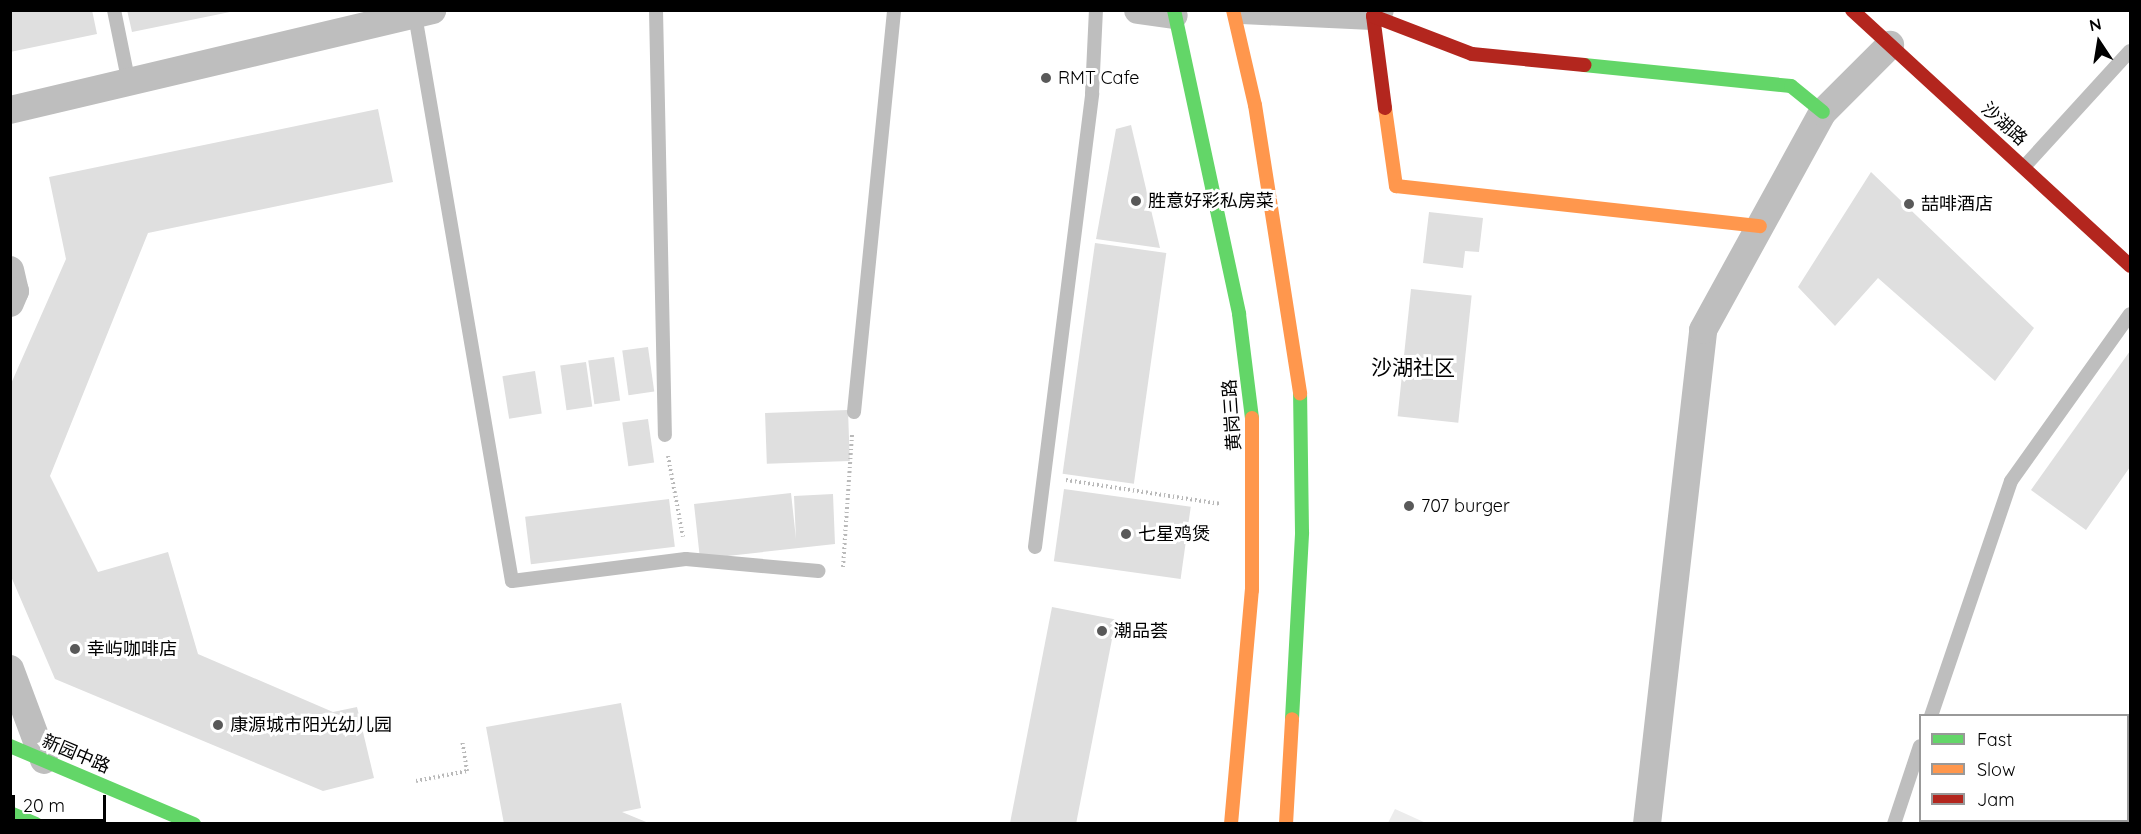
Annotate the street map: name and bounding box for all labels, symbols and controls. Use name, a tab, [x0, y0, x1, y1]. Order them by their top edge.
north arrow	[2069, 12, 2129, 72]
text: N	[2087, 13, 2103, 35]
place label: RMT Cafe	[1058, 67, 1139, 89]
marker: RMT Cafe	[1039, 71, 1053, 85]
street label: 沙湖路	[1977, 98, 2031, 150]
place label: 胜意好彩私房菜	[1148, 190, 1274, 212]
place label: 喆啡酒店	[1921, 193, 1993, 215]
marker: 胜意好彩私房菜	[1129, 194, 1143, 208]
marker: 喆啡酒店	[1902, 197, 1916, 211]
district label: 沙湖社区	[1371, 354, 1455, 380]
street label: 黄岗三路	[1219, 378, 1245, 452]
place label: 707 burger	[1421, 495, 1510, 517]
marker: 707 burger	[1402, 499, 1416, 513]
place label: 七星鸡煲	[1138, 523, 1210, 545]
marker: 七星鸡煲	[1119, 527, 1133, 541]
place label: 潮品荟	[1114, 620, 1168, 642]
marker: 潮品荟	[1095, 624, 1109, 638]
place label: 幸屿咖啡店	[87, 638, 177, 660]
marker: 幸屿咖啡店	[68, 642, 82, 656]
place label: 康源城市阳光幼儿园	[230, 714, 392, 736]
legend	[1919, 714, 2129, 822]
marker: 康源城市阳光幼儿园	[211, 718, 225, 732]
text: Fast	[1977, 728, 2012, 751]
street label: 新园中路	[39, 730, 113, 778]
text: Slow	[1977, 758, 2015, 781]
scale bar	[15, 783, 110, 821]
text: Jam	[1977, 788, 2015, 811]
text: 20 m	[23, 794, 65, 817]

